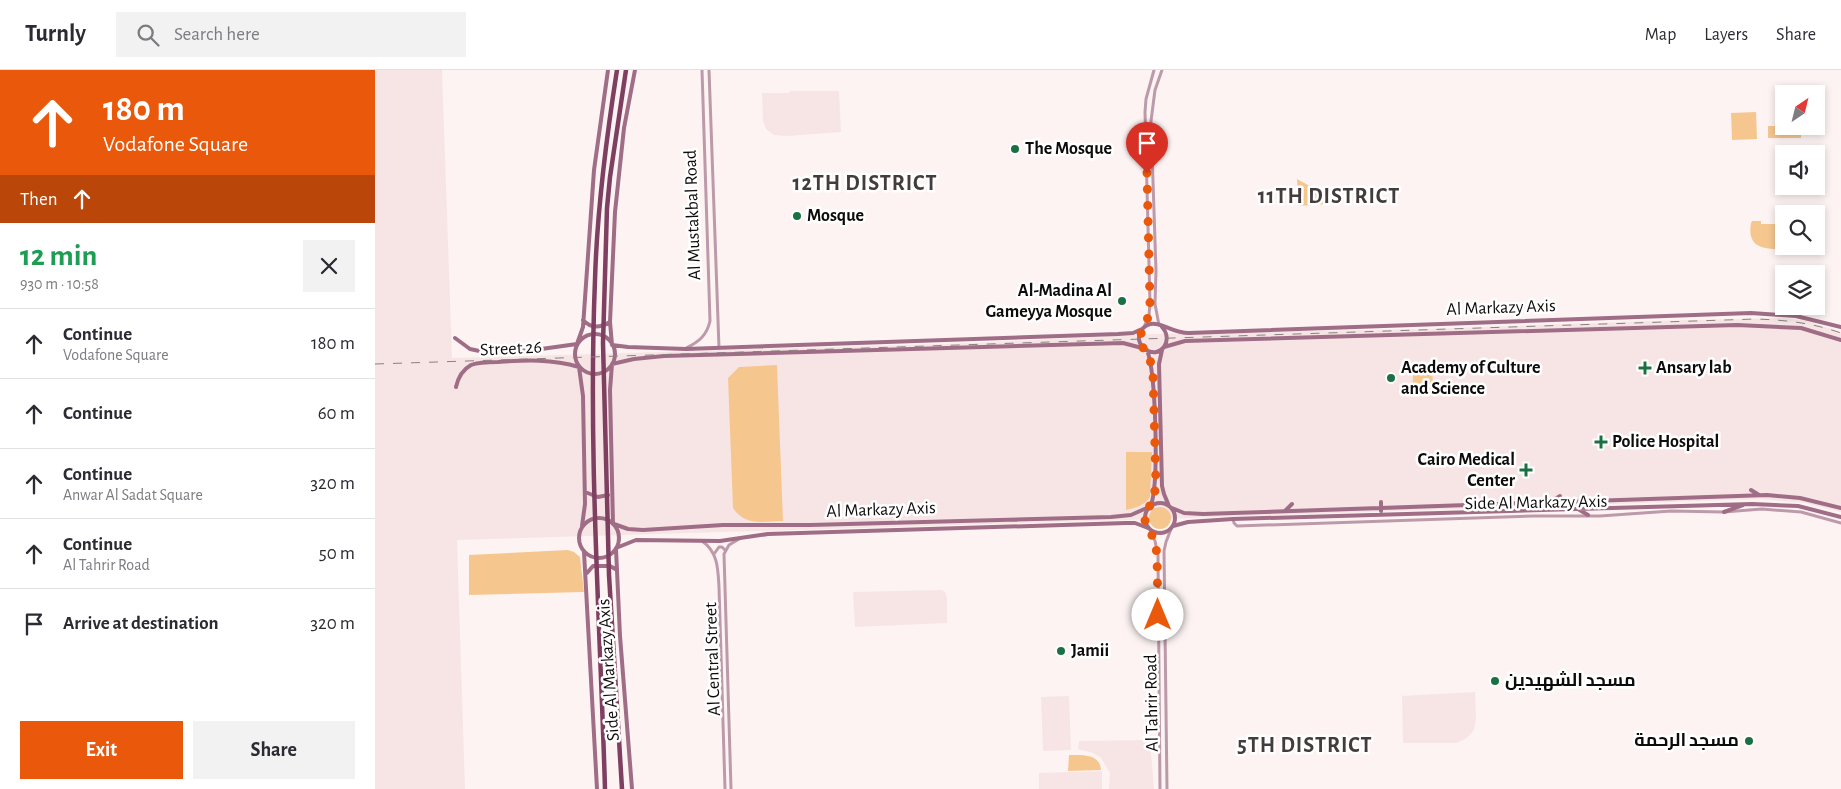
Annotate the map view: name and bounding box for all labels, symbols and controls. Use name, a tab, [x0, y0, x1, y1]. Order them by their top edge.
search box	[116, 12, 466, 57]
icon: search	[134, 21, 162, 49]
text: Turnly	[25, 22, 86, 46]
text: Search here	[174, 25, 260, 44]
text: Map	[1645, 26, 1676, 44]
text: Layers	[1704, 26, 1748, 44]
text: Share	[1776, 26, 1816, 44]
north arrow	[1775, 85, 1825, 135]
map controls	[1775, 85, 1825, 315]
icon: ahead	[20, 90, 85, 155]
text: 180 m	[103, 92, 185, 127]
pin	[1126, 122, 1168, 173]
icon: arrive	[1133, 129, 1161, 157]
text: Vodafone Square	[103, 133, 248, 155]
place label: The Mosque	[1025, 140, 1112, 158]
marker: The Mosque	[1009, 143, 1021, 155]
button: sound	[1775, 145, 1825, 195]
street label: Al Mustakbal Road	[682, 149, 704, 281]
district label: 12TH DISTRICT	[792, 172, 938, 194]
icon: ahead	[68, 185, 96, 213]
district label: 11TH DISTRICT	[1258, 185, 1400, 207]
text: Then	[20, 190, 58, 209]
button: search	[1775, 205, 1825, 255]
place label: Mosque	[807, 207, 864, 225]
marker: Mosque	[791, 210, 803, 222]
button: close	[303, 240, 355, 292]
text: 12 min	[20, 241, 97, 271]
button: layers	[1775, 265, 1825, 315]
text: 930 m · 10:58	[20, 276, 99, 292]
place label: Al-Madina Al Gameyya Mosque	[986, 282, 1112, 321]
marker: Al-Madina Al Gameyya Mosque	[1116, 295, 1128, 307]
street label: Al Markazy Axis	[1446, 297, 1556, 319]
text: Continue	[63, 325, 132, 344]
icon: ahead	[20, 330, 48, 358]
text: 180 m	[311, 334, 355, 353]
street label: Street 26	[480, 338, 542, 360]
text: Vodafone Square	[63, 347, 169, 363]
place label: Academy of Culture and Science	[1401, 359, 1540, 398]
place label: Ansary lab	[1656, 359, 1732, 377]
marker: Ansary lab	[1638, 361, 1652, 375]
marker: Academy of Culture and Science	[1385, 372, 1397, 384]
icon: ahead	[20, 400, 48, 428]
text: Continue	[63, 404, 132, 423]
text: 60 m	[318, 404, 355, 423]
place label: Police Hospital	[1612, 433, 1719, 451]
marker: Police Hospital	[1594, 435, 1608, 449]
place label: Cairo Medical Center	[1418, 451, 1516, 490]
marker: Cairo Medical Center	[1519, 463, 1533, 477]
text: Continue	[63, 465, 132, 484]
icon: ahead	[20, 470, 48, 498]
text: 320 m	[310, 474, 355, 493]
text: Anwar Al Sadat Square	[63, 487, 203, 503]
street label: Side Al Markazy Axis	[1464, 493, 1608, 513]
street label: Al Markazy Axis	[826, 499, 936, 521]
text: Continue	[63, 535, 132, 554]
icon: ahead	[20, 540, 48, 568]
text: 50 m	[319, 544, 355, 563]
text: Al Tahrir Road	[63, 557, 150, 573]
position arrow	[1131, 588, 1183, 640]
street label: Side Al Markazy Axis	[595, 598, 623, 742]
street label: Al Central Street	[702, 602, 724, 716]
icon: arrive	[20, 610, 48, 638]
text: Arrive at destination	[63, 614, 219, 633]
text: 320 m	[310, 614, 355, 633]
place label: Jamii	[1071, 642, 1109, 660]
marker: Jamii	[1055, 645, 1067, 657]
street label: Al Tahrir Road	[1142, 654, 1162, 752]
place label: مسجد الشهيدين	[1505, 671, 1636, 691]
marker: مسجد الشهيدين	[1489, 675, 1501, 687]
button: Exit	[20, 721, 183, 779]
button: Share	[193, 721, 355, 779]
place label: مسجد الرحمة	[1634, 732, 1739, 751]
district label: 5TH DISTRICT	[1237, 734, 1373, 756]
marker: مسجد الرحمة	[1743, 735, 1755, 747]

